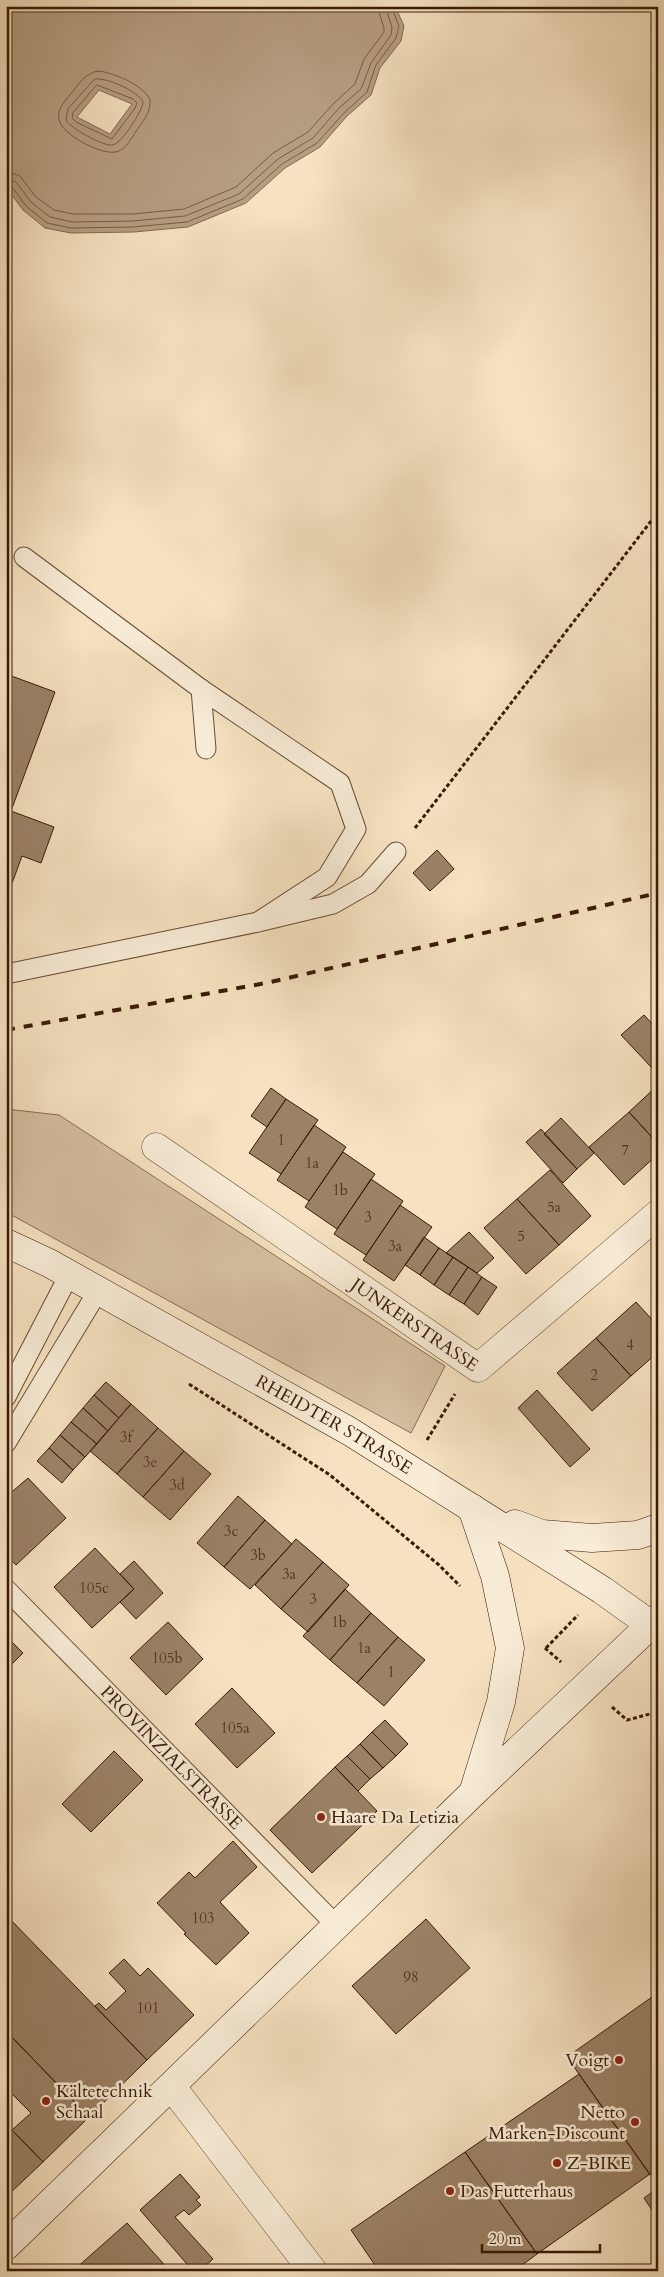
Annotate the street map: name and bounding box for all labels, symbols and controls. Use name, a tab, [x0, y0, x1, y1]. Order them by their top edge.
house number: 1	[277, 1130, 285, 1150]
house number: 7	[621, 1140, 629, 1160]
house number: 1a	[305, 1153, 320, 1173]
house number: 1b	[332, 1180, 348, 1200]
house number: 5a	[547, 1197, 562, 1217]
house number: 3	[364, 1207, 372, 1227]
house number: 5	[517, 1226, 525, 1246]
house number: 3a	[388, 1236, 403, 1256]
street label: JUNKERSTRASSE	[344, 1270, 484, 1377]
house number: 4	[626, 1335, 634, 1355]
house number: 2	[590, 1365, 598, 1385]
street label: RHEIDTER STRASSE	[251, 1369, 417, 1480]
house number: 3f	[120, 1427, 135, 1447]
house number: 3e	[143, 1452, 157, 1472]
house number: 3d	[169, 1475, 185, 1495]
house number: 3c	[224, 1521, 238, 1541]
house number: 3b	[250, 1545, 266, 1565]
house number: 3a	[282, 1564, 297, 1584]
house number: 105c	[79, 1578, 109, 1598]
house number: 3	[309, 1589, 317, 1609]
house number: 1b	[331, 1612, 347, 1632]
house number: 1a	[357, 1638, 372, 1658]
house number: 105b	[151, 1648, 183, 1668]
house number: 1	[387, 1662, 395, 1682]
street label: PROVINZIALSTRASSE	[95, 1680, 248, 1835]
house number: 105a	[220, 1718, 250, 1738]
place label: Haare Da Letizia	[331, 1805, 459, 1830]
marker: Haare Da Letizia	[315, 1811, 327, 1823]
house number: 103	[191, 1908, 215, 1928]
house number: 98	[403, 1967, 419, 1987]
house number: 101	[136, 1998, 160, 2018]
place label: Voigt	[565, 2048, 609, 2073]
marker: Voigt	[613, 2054, 625, 2066]
place label: Kältetechnik Schaal	[56, 2079, 153, 2125]
marker: Kältetechnik Schaal	[40, 2095, 52, 2107]
place label: Netto Marken-Discount	[488, 2100, 625, 2146]
marker: Netto Marken-Discount	[629, 2116, 641, 2128]
place label: Z-BIKE	[567, 2151, 631, 2176]
marker: Z-BIKE	[551, 2157, 563, 2169]
place label: Das Futterhaus	[460, 2179, 573, 2204]
marker: Das Futterhaus	[444, 2185, 456, 2197]
scale bar	[482, 2222, 599, 2254]
text: 20 m	[489, 2229, 521, 2249]

